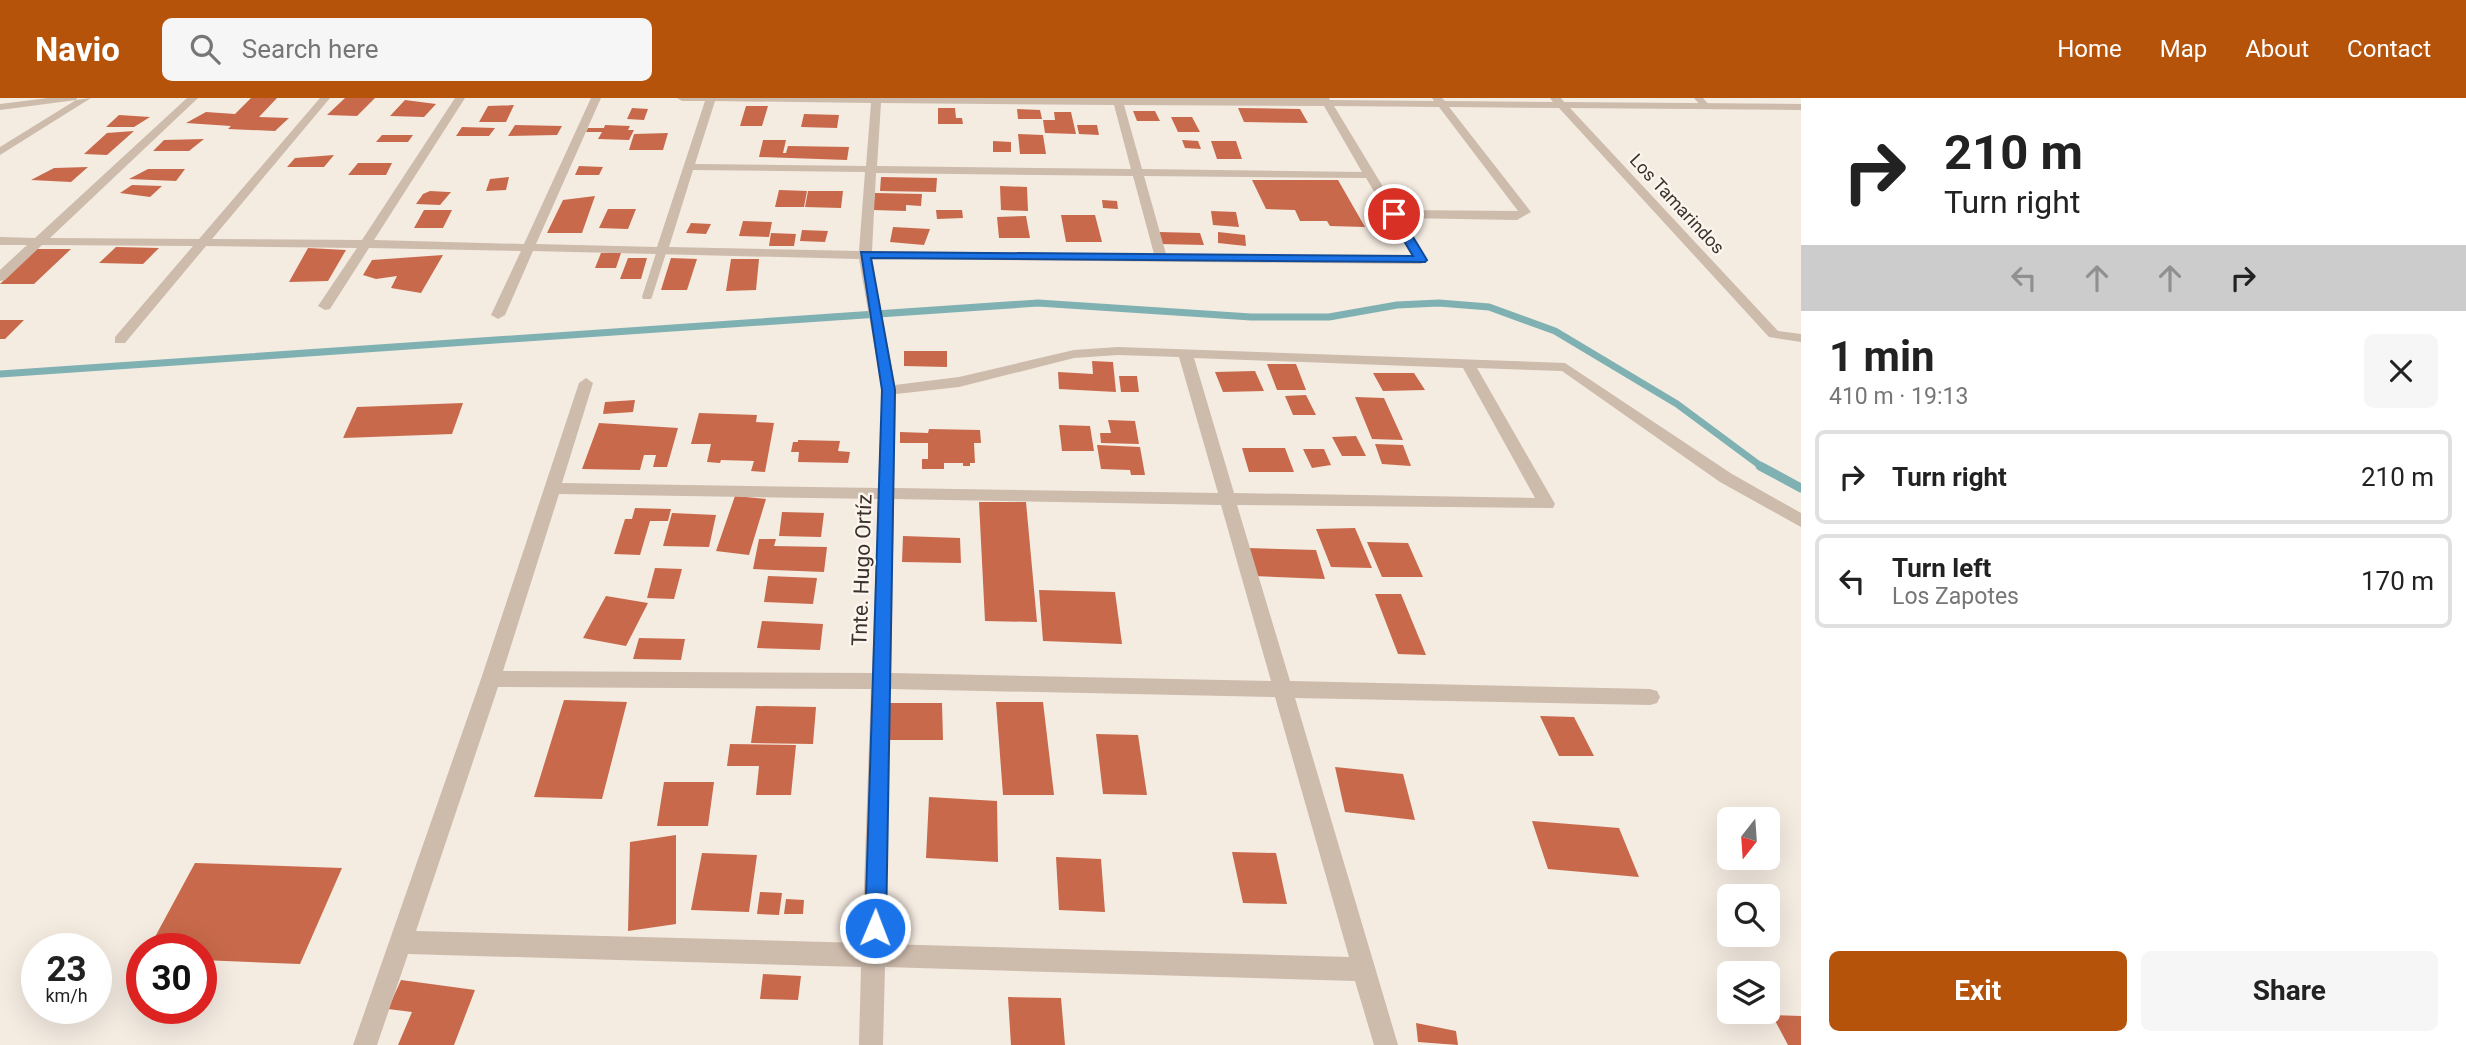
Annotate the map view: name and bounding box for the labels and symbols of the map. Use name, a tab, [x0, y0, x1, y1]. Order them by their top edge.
street label: Los Tamarindos	[1626, 149, 1729, 258]
pin	[1364, 184, 1424, 244]
street label: Tnte. Hugo Ortíz	[847, 494, 877, 646]
north arrow	[1717, 807, 1780, 870]
position arrow	[838, 891, 912, 965]
speed limit sign: 30	[126, 933, 217, 1024]

